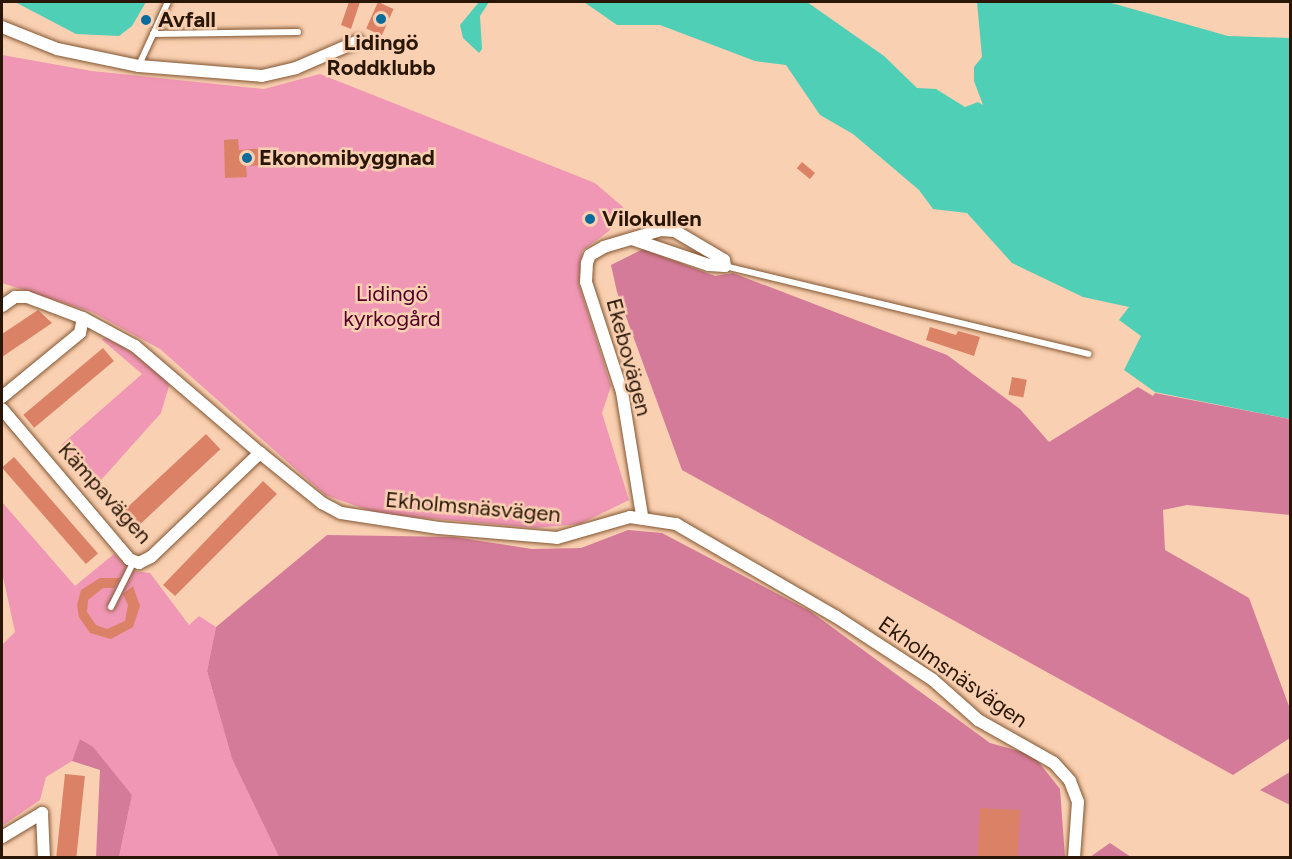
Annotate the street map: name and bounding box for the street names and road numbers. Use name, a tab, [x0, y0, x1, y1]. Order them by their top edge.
street label: Ekebovägen	[601, 295, 657, 419]
street label: Kämpavägen	[53, 437, 157, 549]
street label: Ekholmsnäsvägen	[384, 486, 562, 528]
street label: Ekholmsnäsvägen	[873, 611, 1033, 733]

